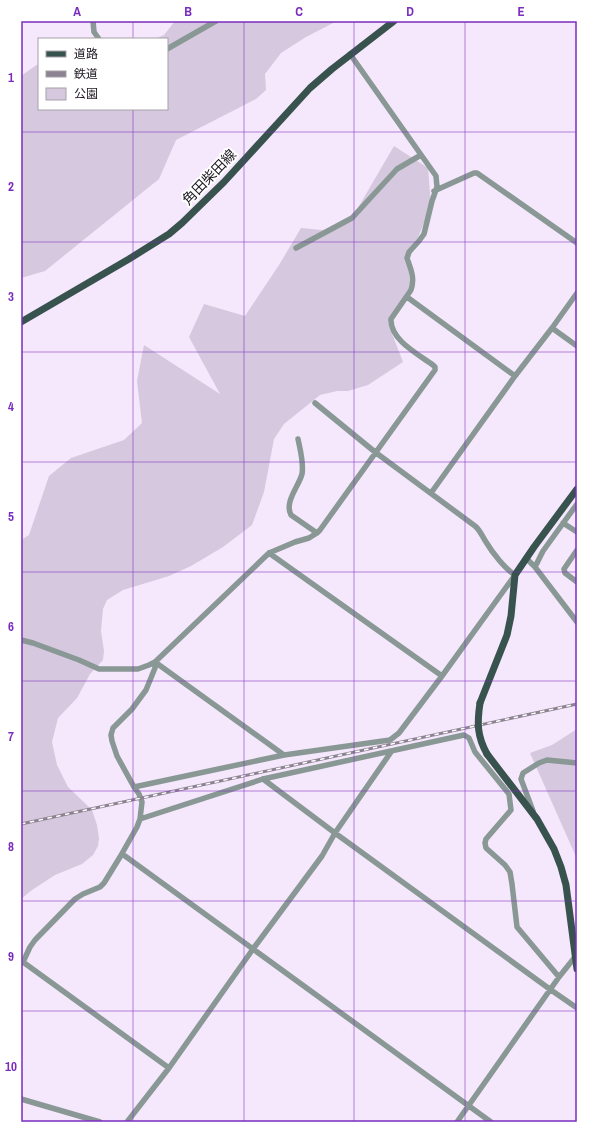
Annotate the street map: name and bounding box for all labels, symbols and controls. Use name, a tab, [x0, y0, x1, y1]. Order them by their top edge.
text: A	[73, 3, 81, 20]
text: B	[184, 3, 192, 20]
text: C	[295, 3, 303, 20]
text: D	[406, 3, 414, 20]
text: E	[517, 3, 525, 20]
legend	[38, 38, 168, 110]
text: 道路	[74, 46, 98, 62]
text: 鉄道	[74, 66, 98, 82]
text: 1	[8, 69, 14, 86]
text: 公園	[74, 86, 98, 102]
street label: 角田柴田線	[178, 146, 240, 208]
text: 2	[8, 178, 14, 195]
text: 3	[8, 288, 14, 305]
text: 4	[8, 398, 14, 415]
text: 5	[8, 508, 14, 525]
text: 6	[8, 618, 14, 635]
text: 7	[8, 728, 14, 745]
text: 8	[8, 838, 14, 855]
text: 9	[8, 948, 14, 965]
text: 10	[5, 1058, 17, 1075]

